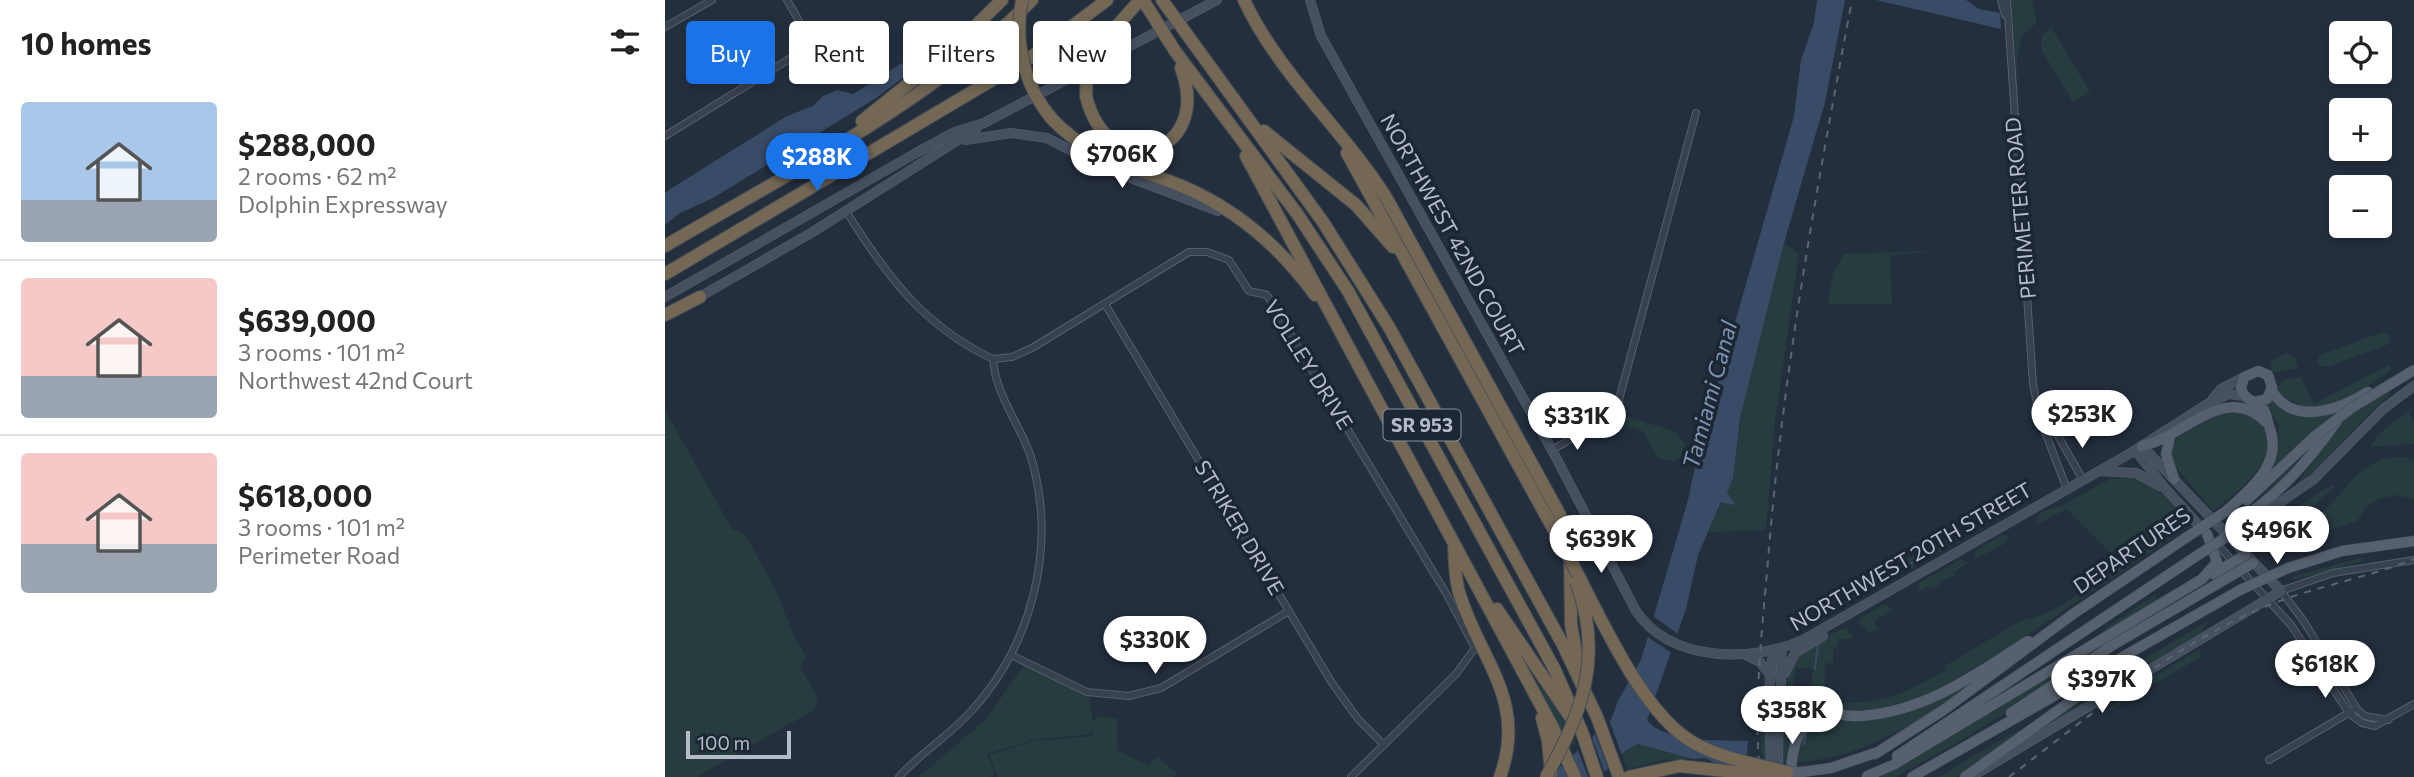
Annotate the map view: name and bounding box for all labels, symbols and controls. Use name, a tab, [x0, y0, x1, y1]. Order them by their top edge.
chip: Buy	[686, 21, 775, 84]
chip: Rent	[789, 21, 889, 84]
chip: Filters	[903, 21, 1019, 84]
chip: New	[1033, 21, 1131, 84]
map controls	[2329, 21, 2392, 238]
button: locate	[2329, 21, 2392, 84]
icon: filters	[606, 23, 644, 61]
text: 10 homes	[21, 24, 151, 61]
button: +	[2329, 98, 2392, 161]
street label: NORTHWEST 42ND COURT	[1376, 109, 1530, 360]
street label: PERIMETER ROAD	[1999, 116, 2040, 300]
text: $288,000	[238, 125, 376, 162]
icon: home	[77, 130, 161, 214]
pin: $706K	[1073, 130, 1171, 190]
pin: $288K	[768, 134, 866, 193]
text: $706K	[1086, 139, 1158, 167]
text: $288K	[782, 142, 852, 170]
text: 2 rooms · 62 m²	[238, 162, 397, 190]
button: −	[2329, 175, 2392, 238]
text: Dolphin Expressway	[238, 190, 448, 218]
street label: VOLLEY DRIVE	[1260, 295, 1359, 433]
text: $639,000	[238, 301, 376, 338]
icon: home	[77, 306, 161, 390]
water label: Tamiami Canal	[1676, 317, 1743, 472]
text: 3 rooms · 101 m²	[238, 338, 405, 366]
text: Northwest 42nd Court	[238, 366, 473, 394]
pin: $253K	[2033, 391, 2131, 450]
pin: $331K	[1528, 392, 1626, 452]
text: $253K	[2047, 399, 2117, 427]
text: $331K	[1544, 401, 1610, 429]
road number: SR 953	[1383, 410, 1461, 440]
street label: STRIKER DRIVE	[1190, 455, 1290, 599]
text: $618,000	[238, 476, 372, 513]
street label: NORTHWEST 20TH STREET	[1785, 476, 2036, 635]
icon: home	[77, 481, 161, 565]
street label: DEPARTURES	[2068, 501, 2194, 598]
pin: $496K	[2228, 506, 2326, 566]
text: 3 rooms · 101 m²	[238, 513, 405, 541]
text: $496K	[2241, 515, 2313, 543]
pin: $639K	[1552, 516, 1650, 575]
text: $639K	[1566, 524, 1636, 552]
text: Perimeter Road	[238, 541, 400, 569]
pin: $330K	[1106, 616, 1204, 676]
text: $330K	[1119, 625, 1191, 653]
pin: $618K	[2276, 640, 2374, 700]
text: $618K	[2291, 649, 2359, 677]
pin: $397K	[2053, 656, 2151, 715]
text: $397K	[2067, 664, 2137, 692]
pin: $358K	[1743, 686, 1841, 746]
text: $358K	[1757, 695, 1827, 723]
scale bar	[686, 728, 791, 760]
text: 100 m	[697, 731, 750, 754]

